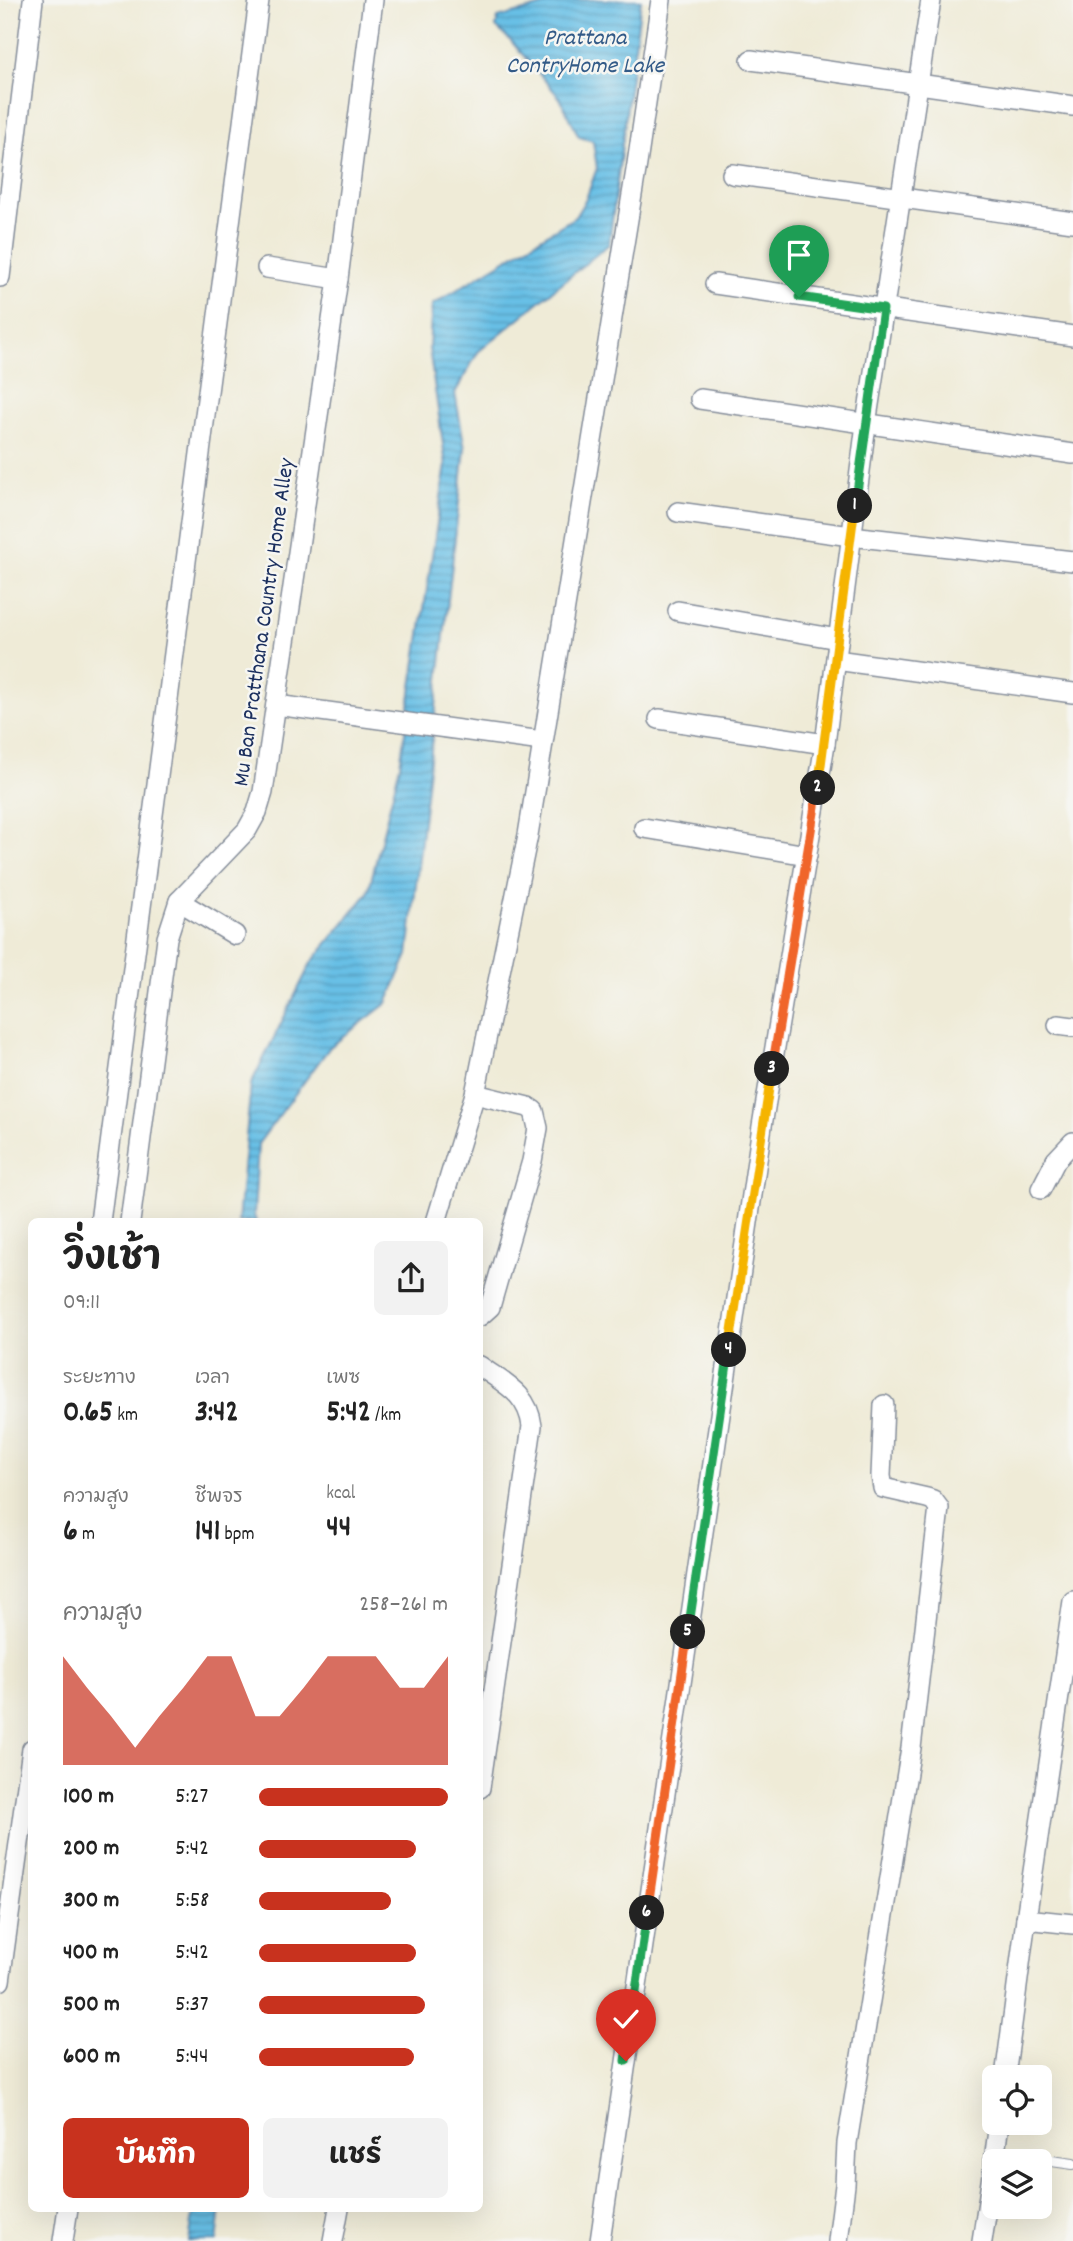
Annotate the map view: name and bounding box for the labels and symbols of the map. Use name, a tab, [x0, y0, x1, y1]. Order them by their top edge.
water label: Prattana ContryHome Lake	[506, 22, 665, 84]
pin	[769, 225, 829, 297]
street label: Mu Ban Pratthana Country Home Alley	[226, 456, 305, 789]
pin: 1	[838, 489, 872, 524]
pin: 2	[800, 770, 836, 806]
pin: 3	[754, 1052, 790, 1086]
pin: 4	[712, 1332, 746, 1368]
pin: 5	[670, 1614, 706, 1650]
pin: 6	[630, 1896, 664, 1930]
pin	[596, 1989, 656, 2061]

